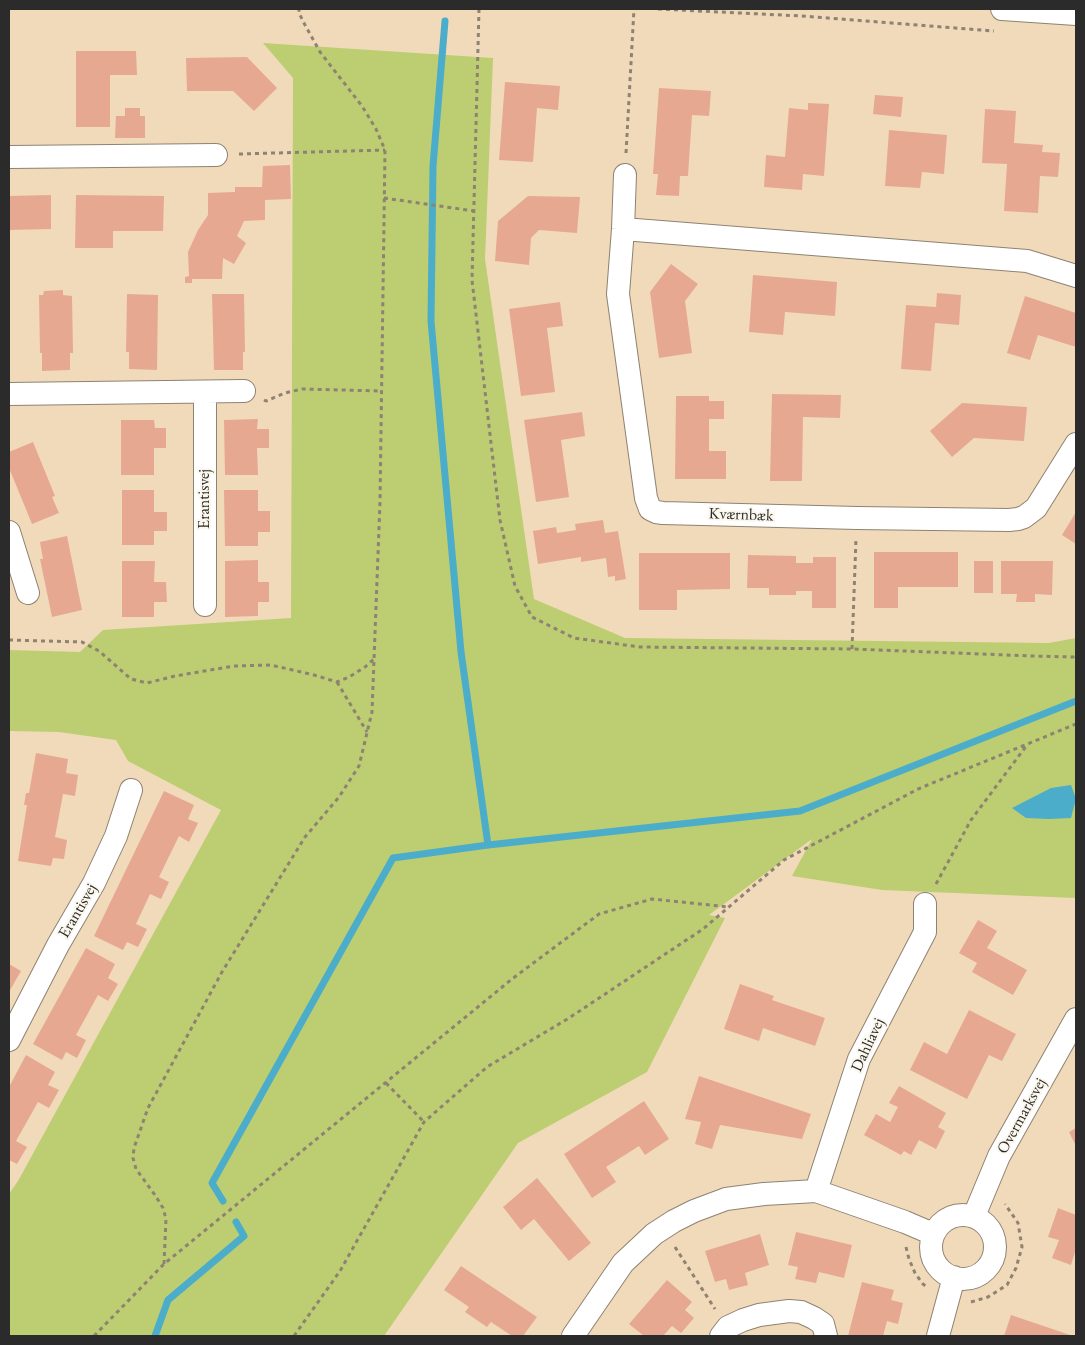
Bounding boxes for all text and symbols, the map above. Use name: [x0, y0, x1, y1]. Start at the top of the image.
street label: Erantisvej: [195, 469, 215, 529]
street label: Kværnbæk: [708, 504, 774, 526]
street label: Erantisvej: [55, 880, 101, 942]
street label: Dahliavej: [847, 1015, 889, 1075]
street label: Overmarksvej: [993, 1075, 1051, 1157]

